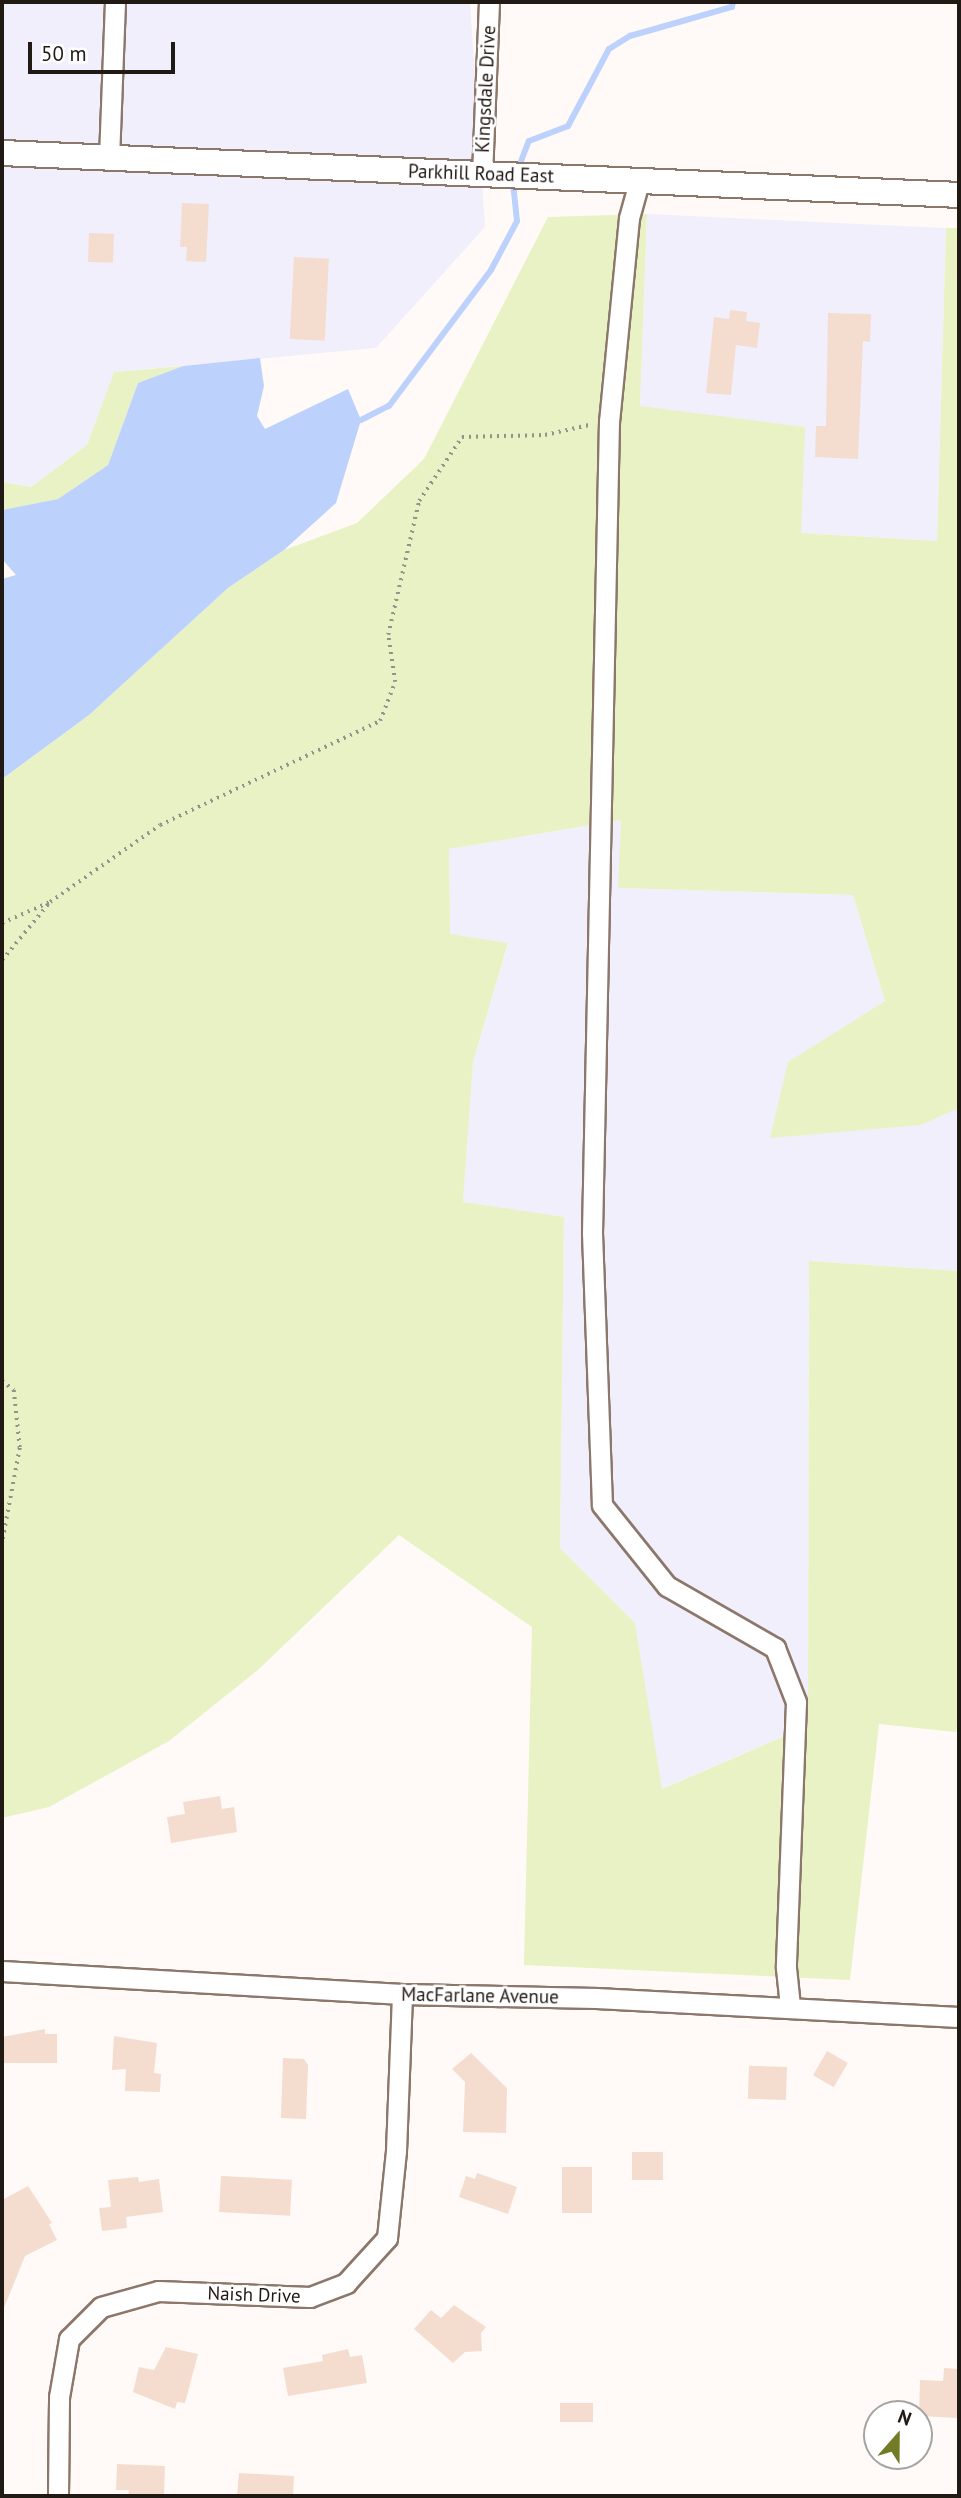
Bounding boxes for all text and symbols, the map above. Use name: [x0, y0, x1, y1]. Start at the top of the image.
street label: Kingsdale Drive: [471, 25, 501, 153]
scale bar: [32, 28, 178, 72]
text: 50 m: [41, 40, 87, 67]
street label: Parkhill Road East: [408, 160, 554, 188]
street label: MacFarlane Avenue: [401, 1983, 559, 2009]
street label: Naish Drive: [207, 2282, 301, 2308]
north arrow: [863, 2400, 933, 2470]
text: N: [895, 2404, 915, 2431]

